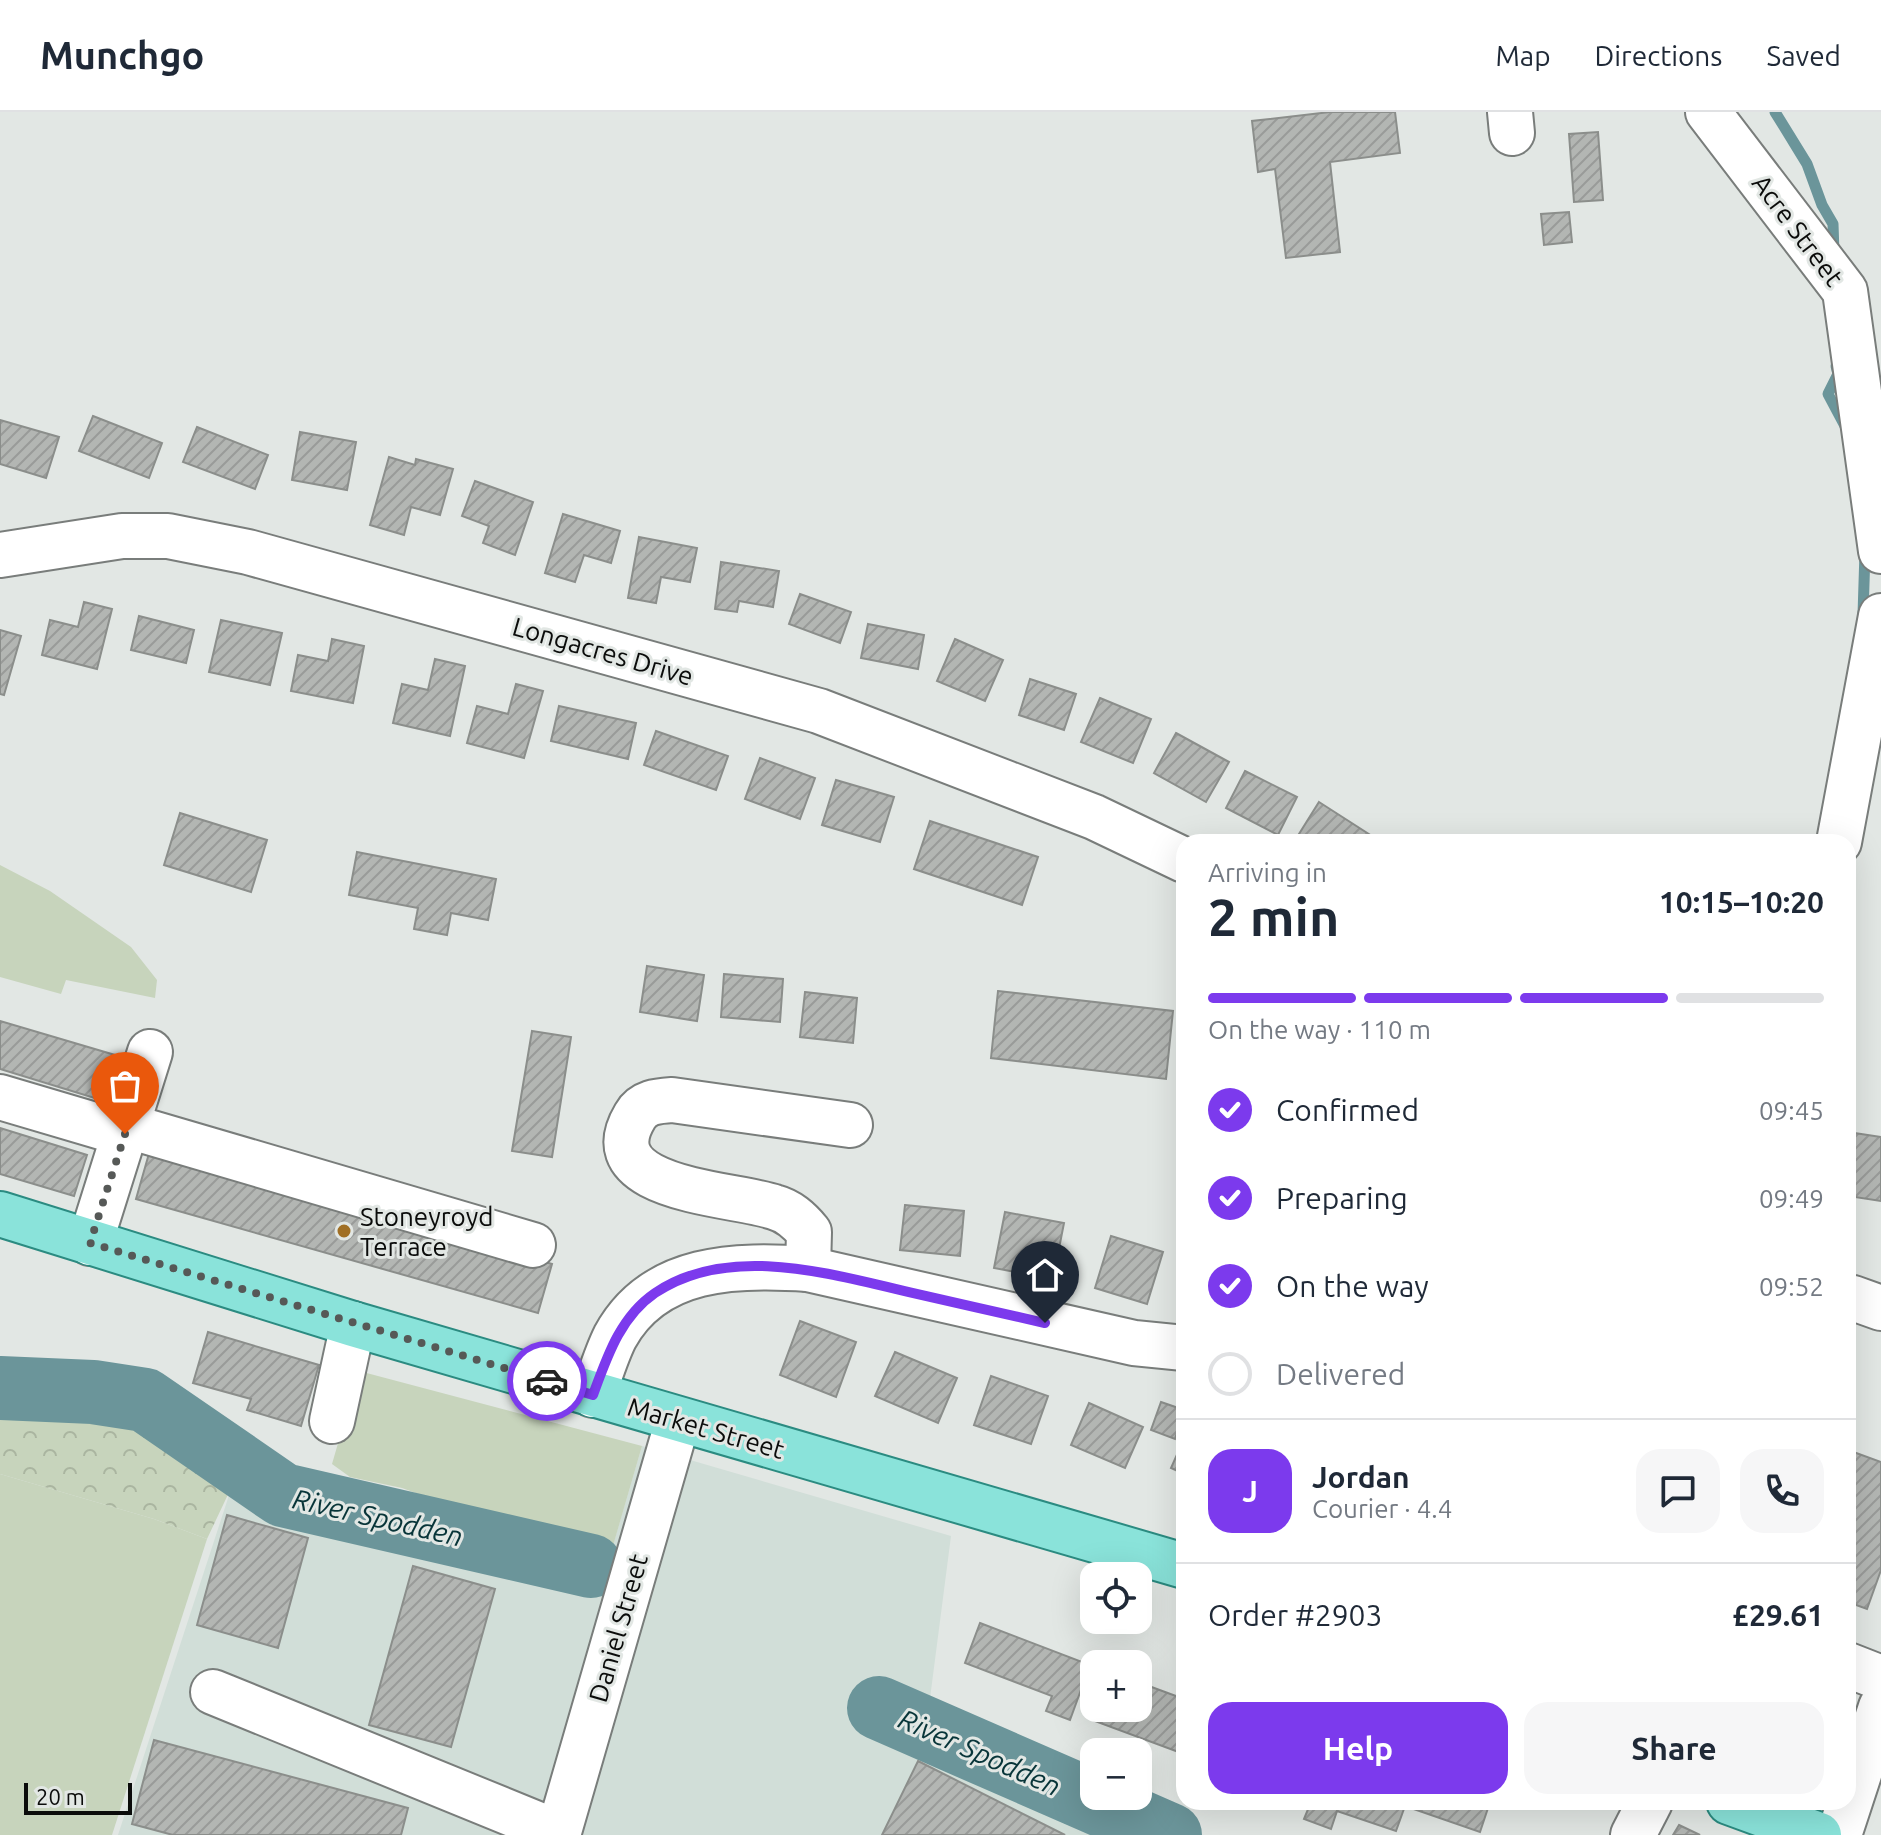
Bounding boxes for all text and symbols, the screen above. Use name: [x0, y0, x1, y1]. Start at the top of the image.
text: Munchgo: [40, 34, 204, 76]
text: Map: [1495, 40, 1551, 71]
text: Directions: [1595, 40, 1722, 71]
text: Saved: [1766, 40, 1841, 71]
street label: Acre Street: [1747, 169, 1849, 291]
street label: Longacres Drive: [509, 611, 697, 691]
text: Arriving in: [1208, 858, 1327, 887]
text: 10:15–10:20: [1659, 885, 1824, 919]
text: 2 min: [1208, 888, 1339, 946]
text: On the way · 110 m: [1208, 1015, 1431, 1044]
pin: [91, 1052, 159, 1134]
icon: bag: [103, 1064, 147, 1108]
icon: check: [1208, 1088, 1252, 1132]
text: Confirmed: [1276, 1093, 1419, 1127]
text: 09:45: [1759, 1096, 1824, 1125]
icon: check: [1208, 1176, 1252, 1220]
text: Preparing: [1276, 1181, 1408, 1215]
text: 09:49: [1759, 1184, 1824, 1213]
place label: Stoneyroyd Terrace: [360, 1202, 493, 1261]
marker: Stoneyroyd Terrace: [335, 1222, 353, 1240]
pin: [1011, 1241, 1079, 1323]
icon: home: [1023, 1253, 1067, 1297]
icon: check: [1208, 1264, 1252, 1308]
text: On the way: [1276, 1269, 1429, 1303]
text: 09:52: [1759, 1272, 1824, 1301]
courier: [507, 1341, 587, 1421]
text: Delivered: [1276, 1357, 1405, 1391]
icon: car: [525, 1359, 569, 1403]
street label: Market Street: [624, 1392, 788, 1464]
button: chat: [1636, 1449, 1720, 1533]
button: phone: [1740, 1449, 1824, 1533]
text: Jordan: [1312, 1460, 1410, 1494]
text: J: [1242, 1474, 1258, 1508]
water label: River Spodden: [290, 1482, 466, 1552]
text: Courier · 4.4: [1312, 1494, 1452, 1523]
street label: Daniel Street: [583, 1551, 653, 1705]
map controls: [1080, 1562, 1152, 1810]
button: locate: [1080, 1562, 1152, 1634]
text: Order #2903: [1208, 1598, 1382, 1632]
text: £29.61: [1732, 1598, 1824, 1632]
button: +: [1080, 1650, 1152, 1722]
water label: River Spodden: [894, 1702, 1066, 1802]
button: Help: [1208, 1702, 1508, 1794]
button: Share: [1524, 1702, 1824, 1794]
button: −: [1080, 1738, 1152, 1810]
scale bar: [24, 1779, 132, 1815]
text: 20 m: [36, 1784, 85, 1809]

